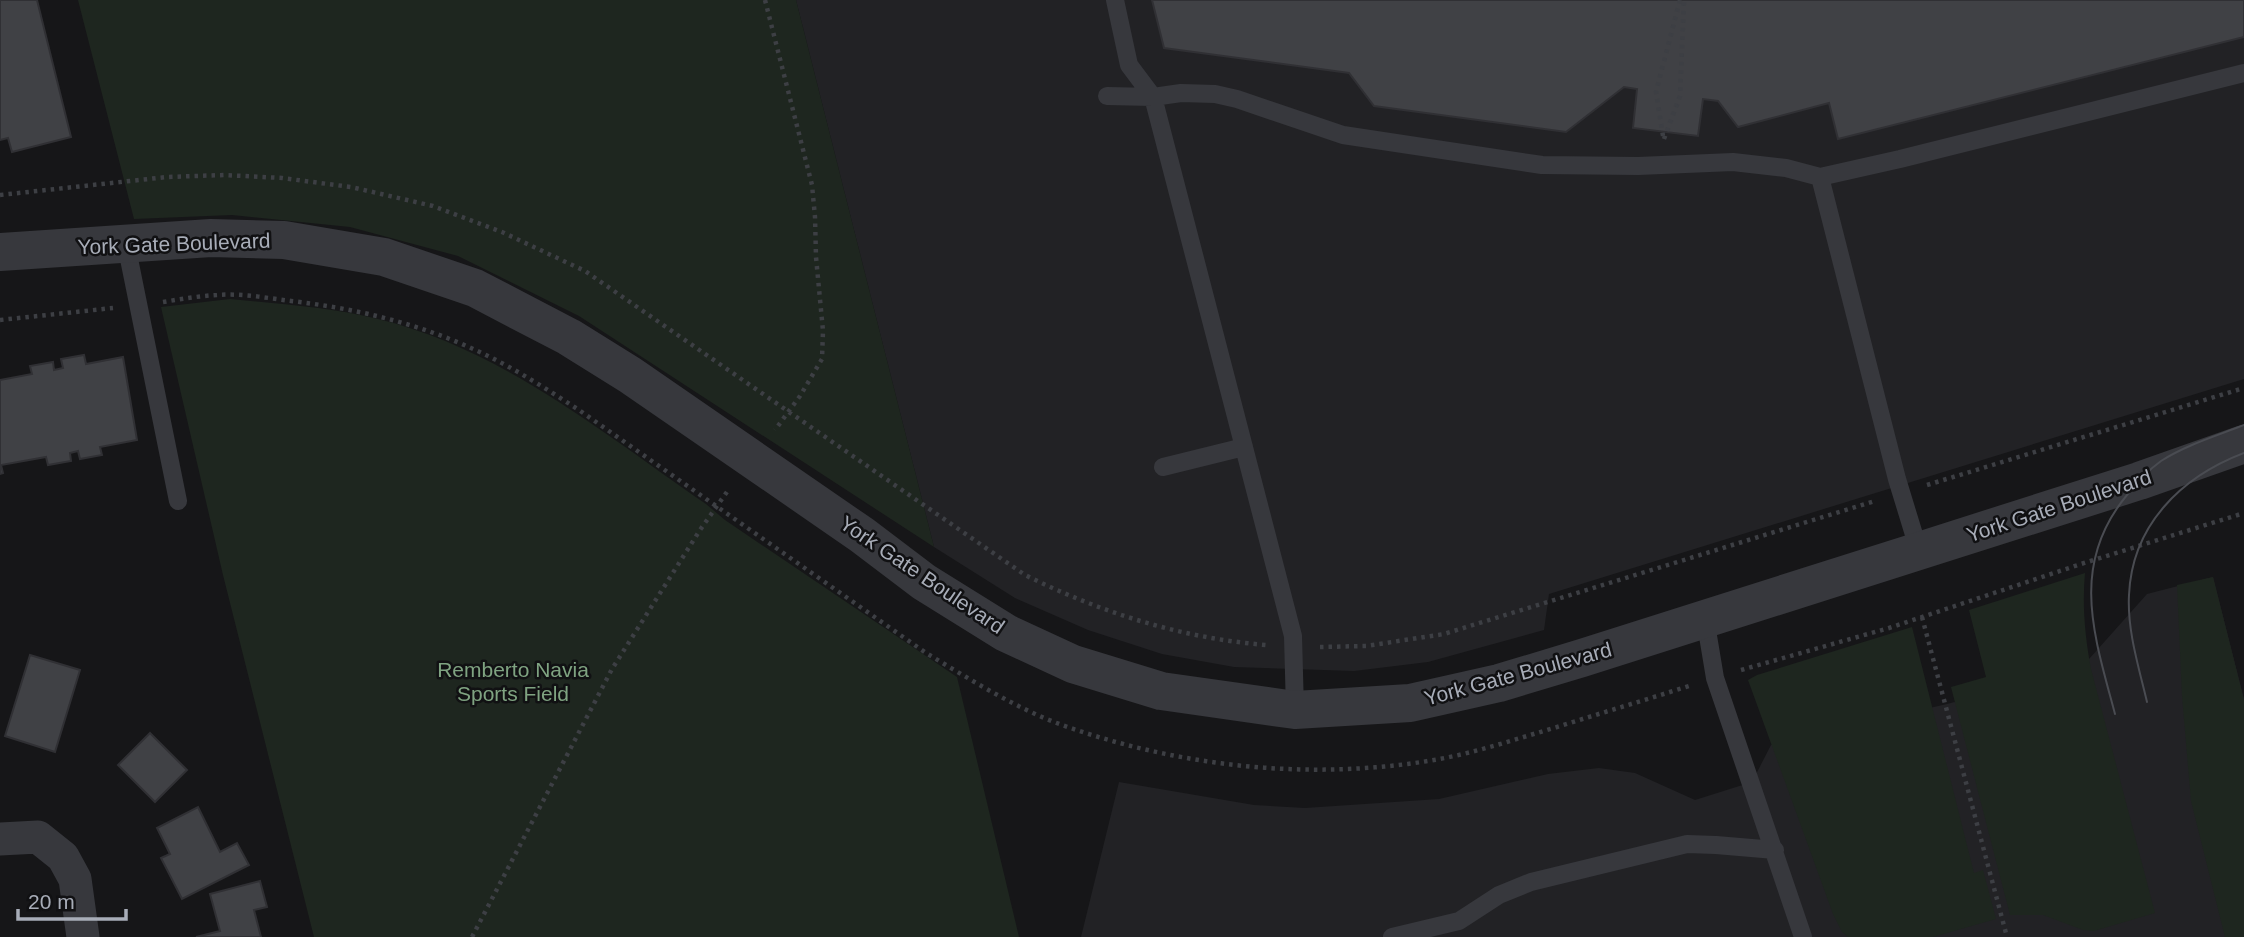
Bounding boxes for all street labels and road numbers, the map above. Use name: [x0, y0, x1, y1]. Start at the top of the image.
street label: York Gate Boulevard: [77, 229, 271, 258]
street label: York Gate Boulevard: [1964, 465, 2154, 546]
street label: York Gate Boulevard: [836, 511, 1009, 638]
street label: York Gate Boulevard: [1422, 637, 1614, 710]

